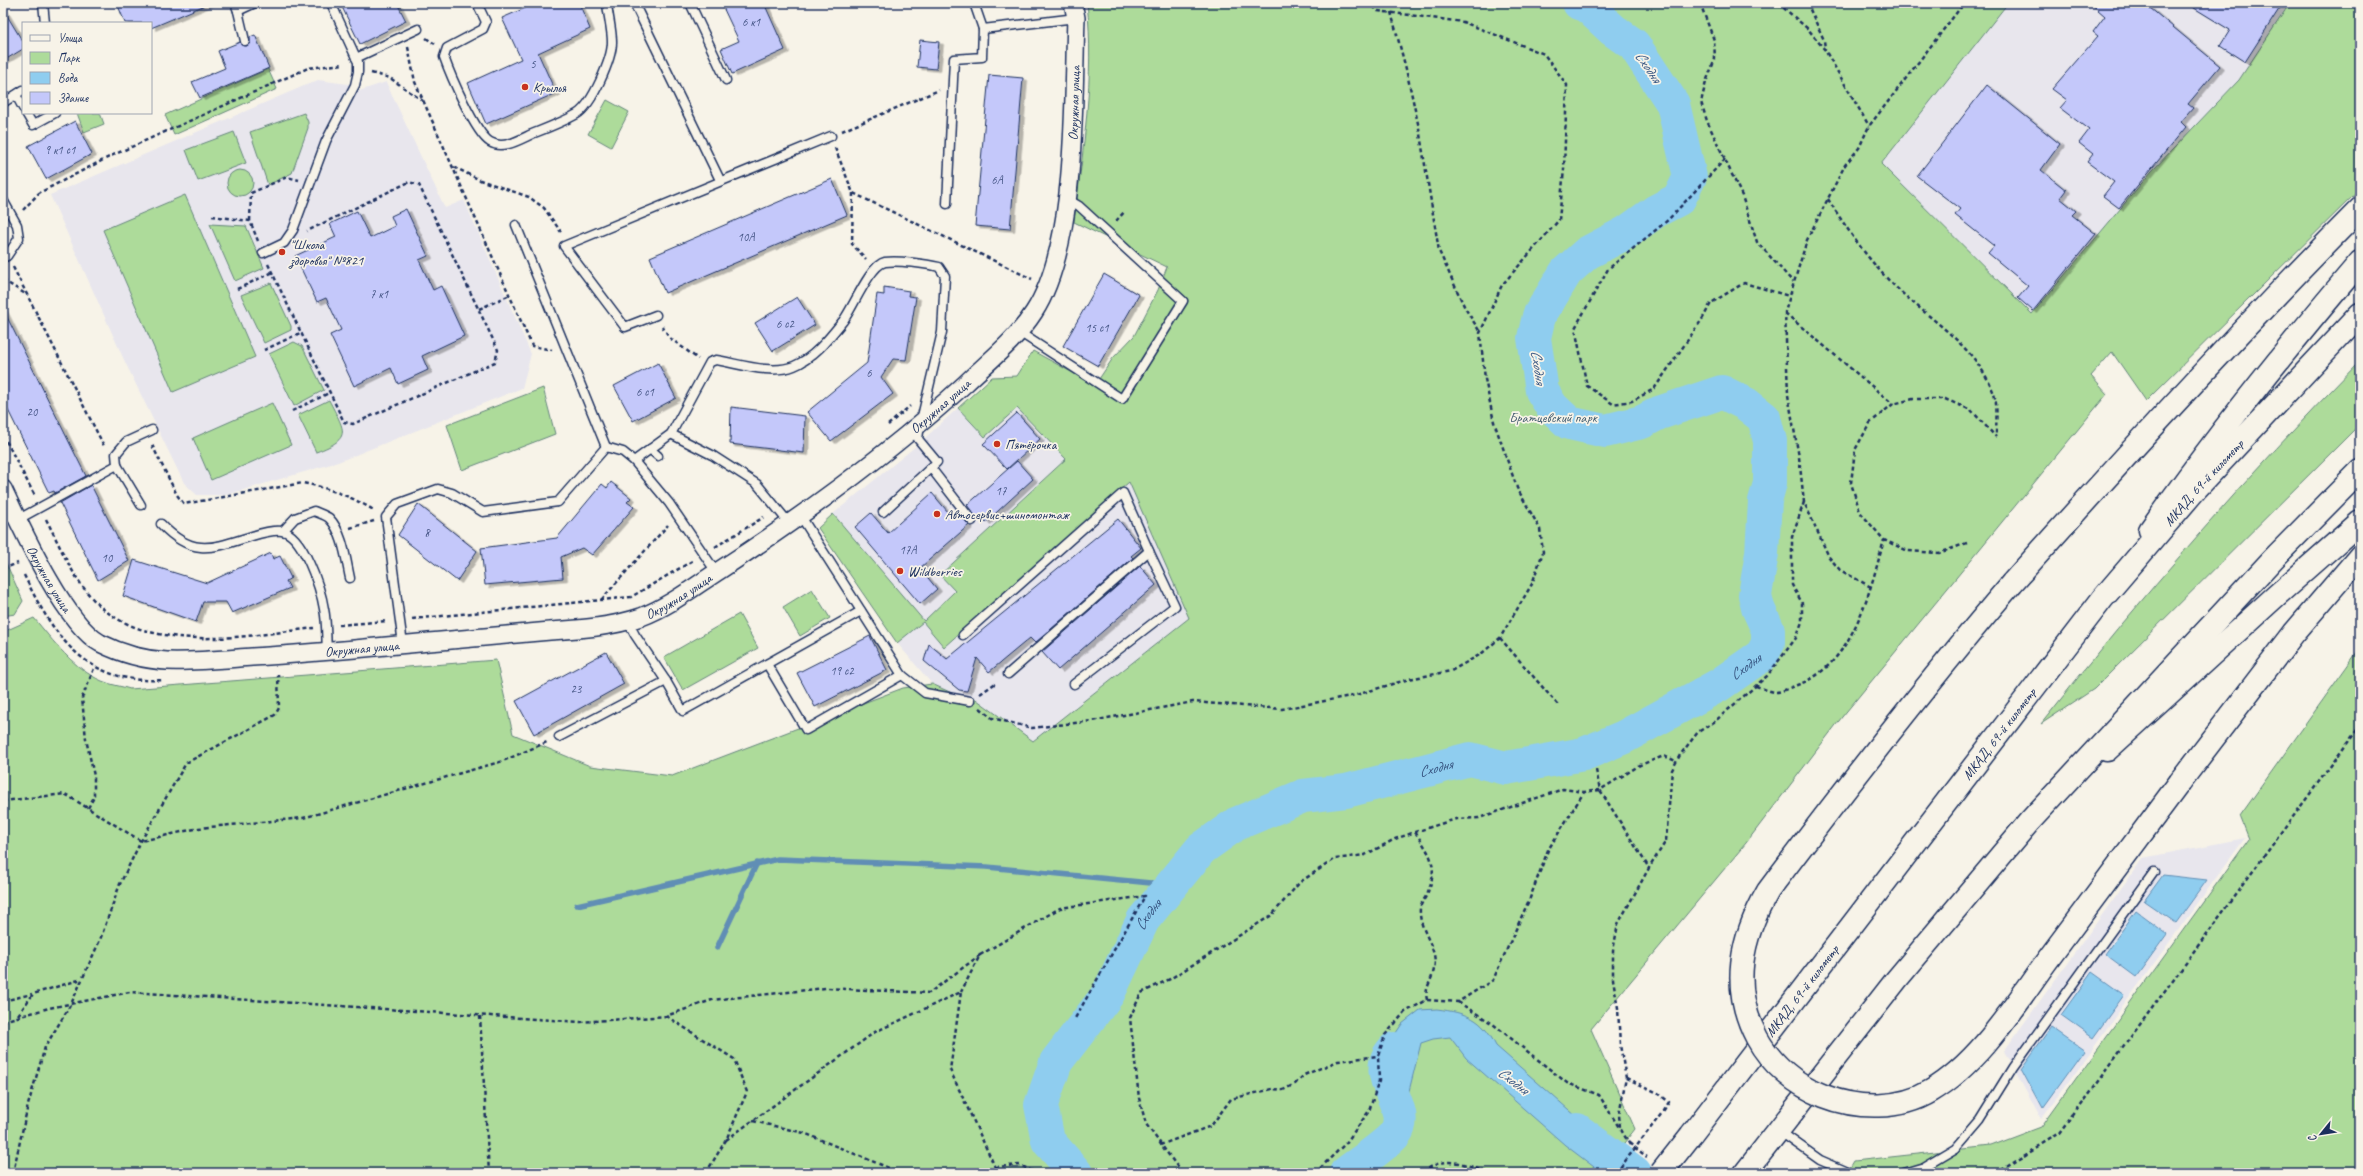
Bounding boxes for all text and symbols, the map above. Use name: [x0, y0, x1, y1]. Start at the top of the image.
house number: 6 к1: [742, 14, 761, 30]
legend: [22, 22, 152, 114]
text: Улица: [58, 30, 83, 46]
water label: Сходня: [1631, 48, 1667, 88]
text: Парк: [58, 50, 81, 66]
house number: 5: [530, 56, 536, 72]
street label: Окружная улица: [1064, 65, 1083, 141]
text: Вода: [58, 70, 79, 86]
place label: Крылья: [533, 79, 567, 96]
marker: Крылья: [520, 82, 530, 92]
text: Здание: [58, 90, 89, 106]
house number: 9 к1 с1: [45, 142, 76, 158]
house number: 6А: [991, 172, 1004, 188]
house number: 10А: [738, 229, 755, 245]
place label: "Школа здоровья" №821: [288, 236, 364, 269]
marker: "Школа здоровья" №821: [277, 247, 287, 257]
house number: 7 к1: [370, 286, 389, 302]
house number: 6 с2: [776, 316, 796, 332]
house number: 15 с1: [1085, 320, 1109, 336]
water label: Сходня: [1526, 349, 1550, 387]
house number: 6: [866, 365, 872, 381]
street label: Окружная улица: [906, 374, 975, 437]
house number: 6 с1: [636, 384, 655, 400]
house number: 20: [27, 404, 39, 420]
park label: Братцевский парк: [1509, 409, 1598, 426]
street label: МКАД, 69-й километр: [2160, 435, 2247, 529]
place label: Пятёрочка: [1005, 436, 1058, 453]
marker: Пятёрочка: [992, 439, 1002, 449]
house number: 17: [996, 483, 1007, 499]
place label: Автосервис+шиномонтаж: [945, 506, 1070, 523]
marker: Автосервис+шиномонтаж: [932, 509, 942, 519]
house number: 8: [424, 525, 431, 541]
street label: Окружная улица: [23, 542, 76, 617]
house number: 17А: [900, 542, 917, 558]
house number: 10: [102, 550, 114, 566]
place label: Wildberries: [908, 563, 963, 580]
marker: Wildberries: [895, 566, 905, 576]
street label: Окружная улица: [643, 569, 716, 623]
street label: Окружная улица: [324, 636, 401, 660]
water label: Сходня: [1726, 648, 1766, 684]
house number: 19 с2: [830, 663, 855, 679]
house number: 23: [571, 681, 583, 697]
street label: МКАД, 69-й километр: [1958, 684, 2040, 783]
water label: Сходня: [1417, 754, 1456, 781]
water label: Сходня: [1130, 894, 1167, 933]
street label: МКАД, 69-й километр: [1761, 941, 1843, 1040]
water label: Сходня: [1494, 1063, 1534, 1100]
north arrow: [2301, 1114, 2341, 1154]
text: С: [2304, 1132, 2320, 1145]

